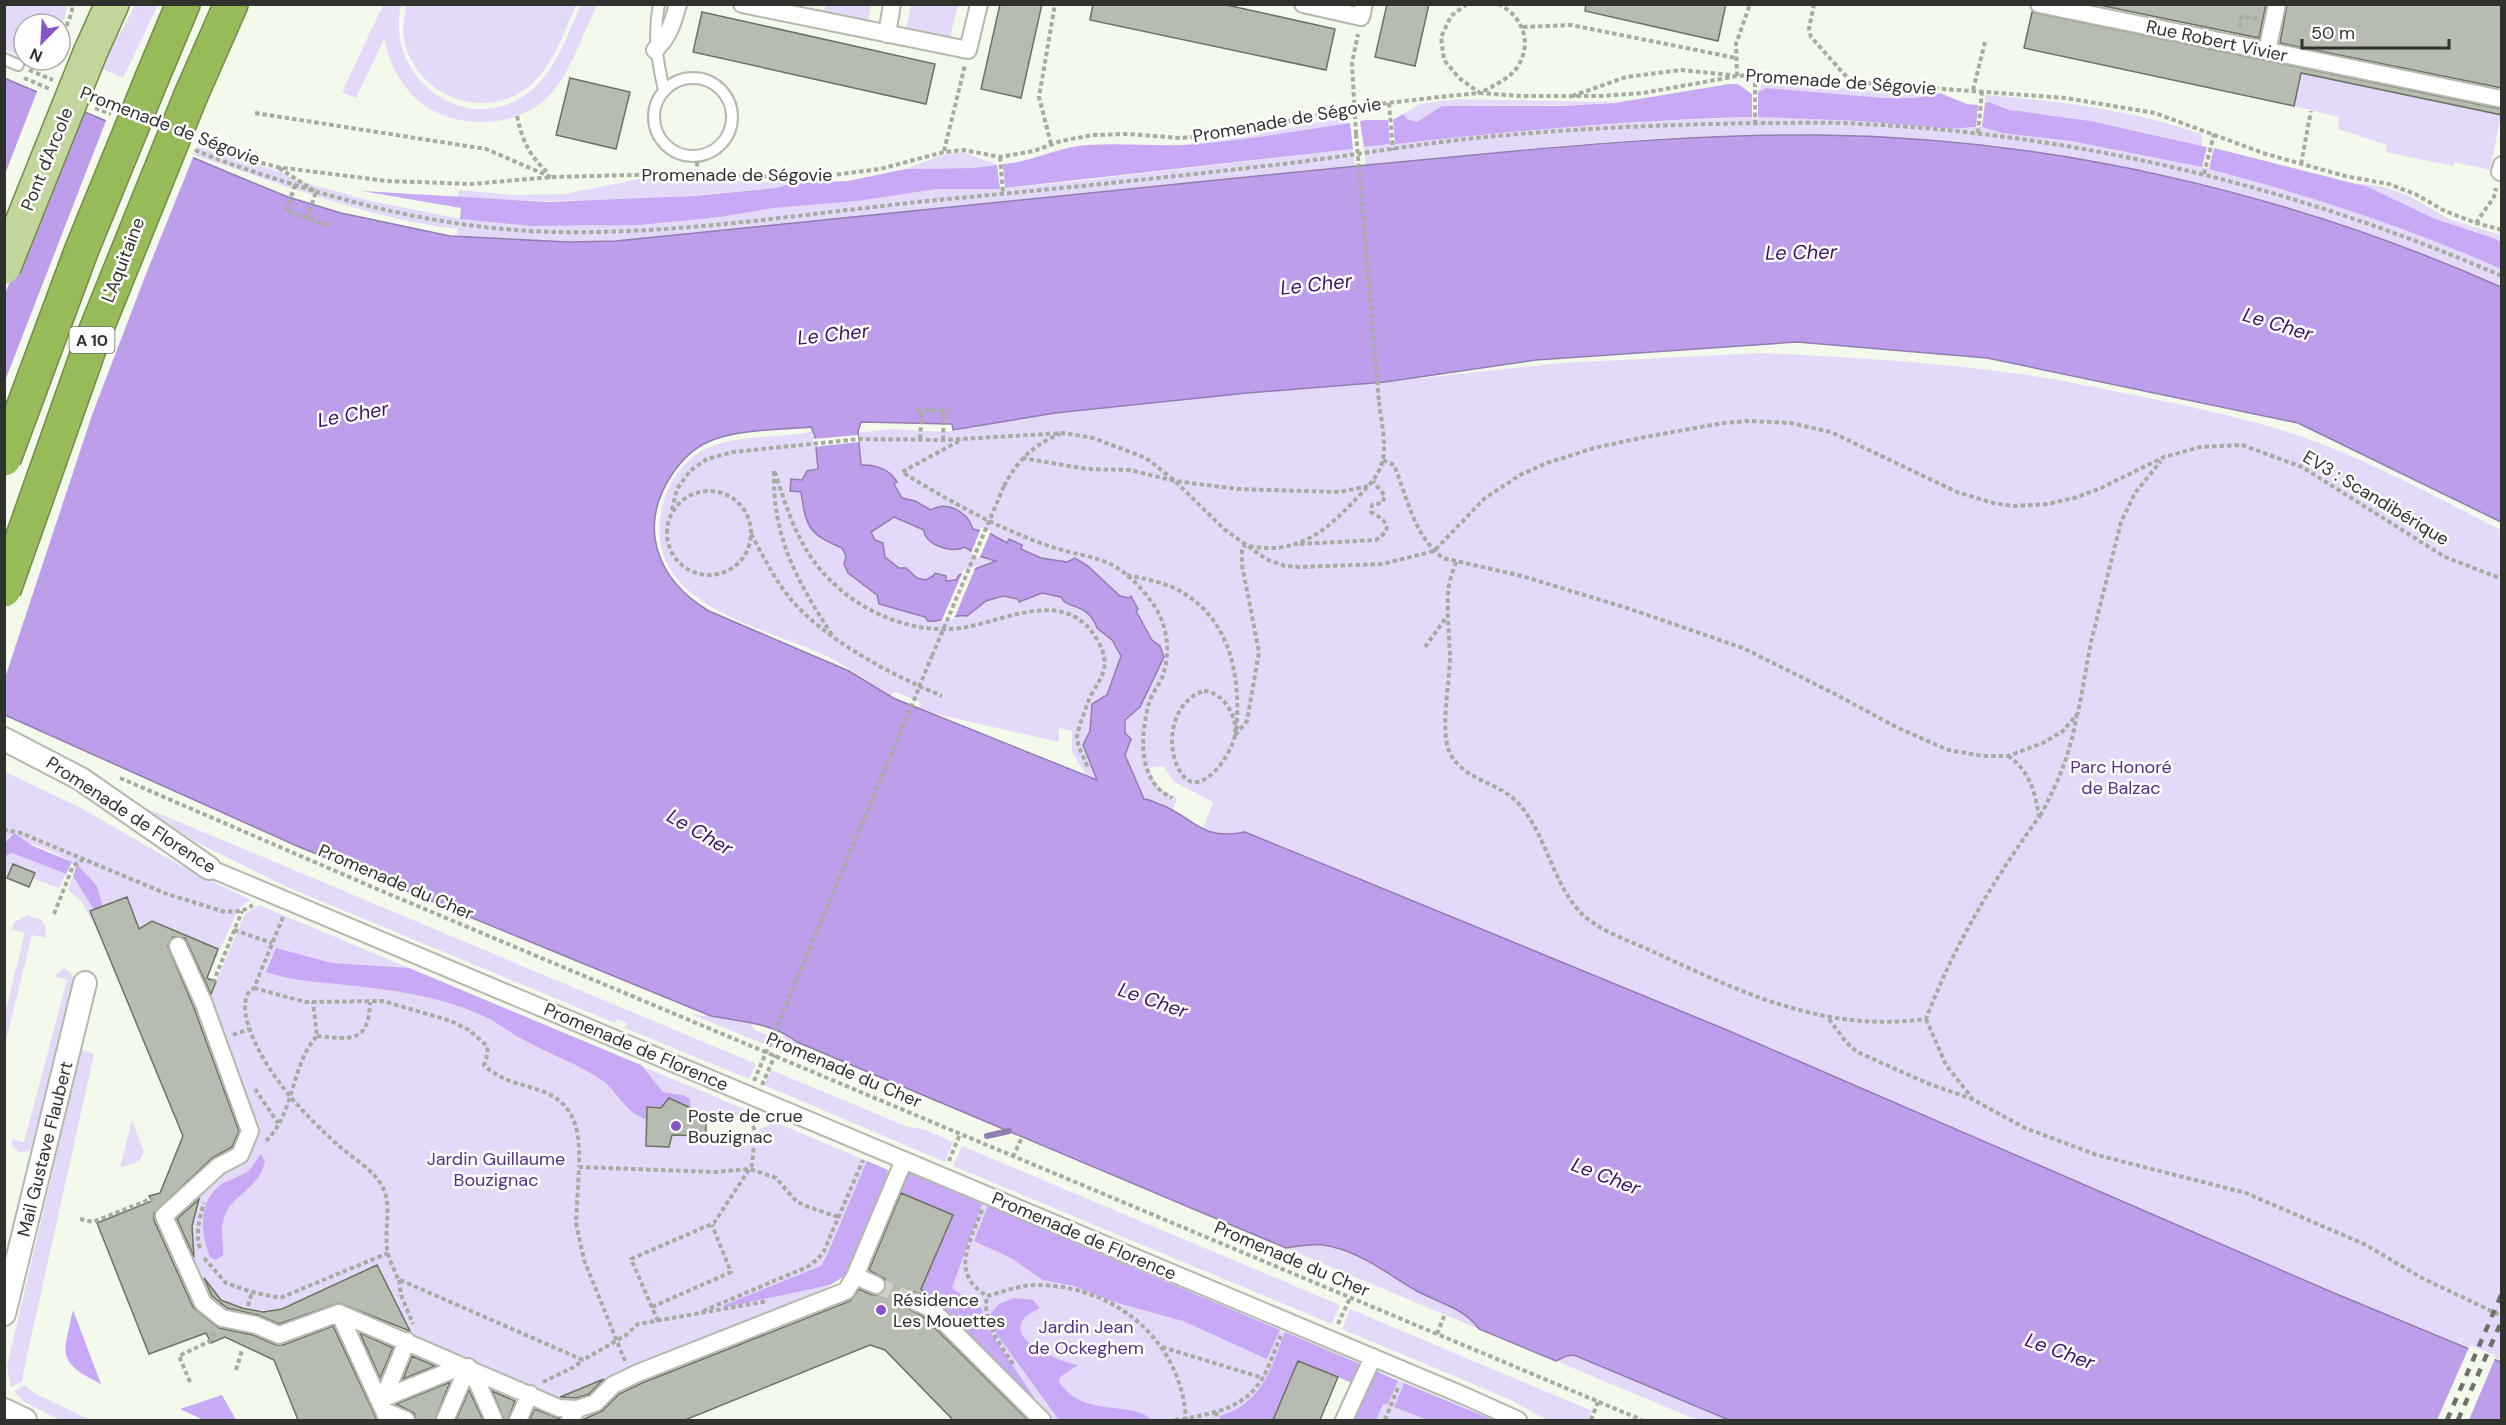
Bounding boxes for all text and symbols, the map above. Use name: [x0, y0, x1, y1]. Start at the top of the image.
north arrow: [12, 12, 72, 72]
scale bar: [2302, 12, 2449, 50]
street label: Rue Robert Vivier: [2144, 14, 2290, 68]
text: 50 m: [2311, 21, 2355, 45]
text: N: [27, 43, 46, 67]
street label: Promenade de Ségovie: [1745, 63, 1937, 101]
street label: Promenade de Ségovie: [77, 81, 263, 171]
street label: Promenade de Ségovie: [1191, 92, 1383, 148]
street label: Pont d'Arcole: [15, 104, 79, 214]
street label: Promenade de Ségovie: [642, 163, 832, 187]
street label: L'Aquitaine: [96, 214, 150, 306]
water label: Le Cher: [1765, 238, 1838, 266]
water label: Le Cher: [1279, 267, 1354, 301]
water label: Le Cher: [2240, 301, 2317, 347]
water label: Le Cher: [796, 317, 871, 351]
road number: A 10: [70, 327, 115, 353]
water label: Le Cher: [315, 395, 391, 433]
street label: EV3 : Scandibérique: [2298, 445, 2454, 551]
street label: Promenade de Florence: [41, 751, 221, 879]
park label: Parc Honoré de Balzac: [2070, 755, 2172, 800]
water label: Le Cher: [662, 803, 738, 862]
street label: Promenade du Cher: [315, 838, 478, 926]
water label: Le Cher: [1115, 976, 1192, 1024]
street label: Promenade de Florence: [540, 997, 732, 1097]
street label: Promenade du Cher: [763, 1026, 926, 1114]
street label: Mail Gustave Flaubert: [12, 1059, 78, 1239]
place label: Poste de crue Bouzignac: [688, 1104, 803, 1149]
marker: Poste de crue Bouzignac: [669, 1119, 683, 1133]
park label: Jardin Guillaume Bouzignac: [427, 1147, 565, 1192]
water label: Le Cher: [1568, 1151, 1645, 1201]
street label: Promenade de Florence: [988, 1186, 1180, 1286]
street label: Promenade du Cher: [1211, 1215, 1374, 1303]
place label: Résidence Les Mouettes: [893, 1288, 1005, 1333]
marker: Résidence Les Mouettes: [874, 1303, 888, 1317]
park label: Jardin Jean de Ockeghem: [1028, 1315, 1144, 1360]
water label: Le Cher: [2022, 1326, 2099, 1376]

